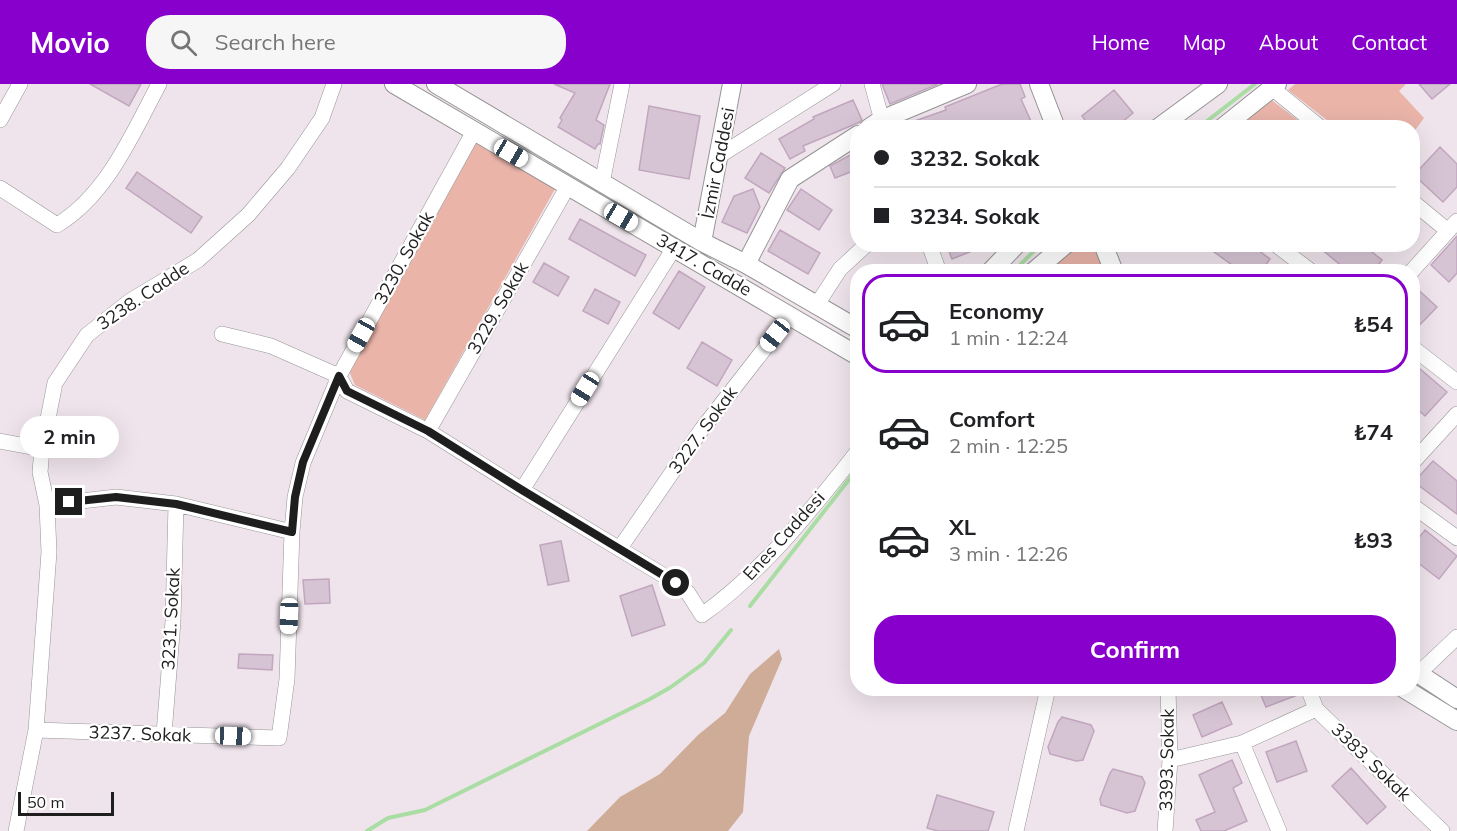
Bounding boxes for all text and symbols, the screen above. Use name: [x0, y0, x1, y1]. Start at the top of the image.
search box: [146, 15, 566, 69]
text: Movio: [30, 25, 110, 60]
icon: search: [167, 26, 200, 59]
text: Search here: [215, 28, 336, 56]
text: Home: [1092, 29, 1150, 55]
text: Map: [1183, 29, 1226, 55]
text: About: [1259, 29, 1318, 55]
text: Contact: [1351, 29, 1427, 55]
street label: İzmir Caddesi: [695, 105, 740, 220]
car: [491, 136, 531, 170]
text: 3232. Sokak: [910, 144, 1039, 172]
car: [601, 200, 641, 234]
text: 3234. Sokak: [910, 202, 1039, 230]
street label: 3230. Sokak: [369, 207, 439, 308]
street label: 3417. Cadde: [653, 228, 756, 301]
street label: 3238. Cadde: [92, 256, 193, 335]
street label: 3229. Sokak: [462, 257, 534, 358]
icon: car: [877, 297, 931, 351]
text: Economy: [949, 297, 1044, 325]
text: ₺54: [1353, 310, 1393, 338]
car: [344, 315, 378, 355]
car: [757, 315, 793, 355]
text: 1 min · 12:24: [949, 325, 1068, 350]
car: [568, 369, 602, 409]
street label: 3227. Sokak: [663, 381, 743, 478]
icon: car: [877, 405, 931, 459]
text: Comfort: [949, 405, 1035, 433]
callout: 2 min: [20, 415, 118, 457]
text: ₺74: [1353, 418, 1393, 446]
text: 2 min: [43, 424, 96, 449]
text: 2 min · 12:25: [949, 433, 1068, 458]
street label: Enes Caddesi: [738, 486, 830, 585]
route end: [55, 488, 82, 515]
icon: car: [877, 513, 931, 567]
text: XL: [949, 513, 976, 541]
text: ₺93: [1353, 526, 1393, 554]
text: 3 min · 12:26: [949, 541, 1068, 566]
street label: 3231. Sokak: [156, 566, 185, 671]
route start: [662, 569, 689, 596]
car: [279, 598, 299, 634]
button: Confirm: [874, 615, 1396, 684]
street label: 3393. Sokak: [1154, 708, 1179, 812]
street label: 3383. Sokak: [1326, 718, 1417, 806]
street label: 3237. Sokak: [88, 720, 192, 747]
car: [215, 726, 251, 746]
scale bar: [18, 789, 114, 816]
text: 50 m: [27, 792, 64, 812]

